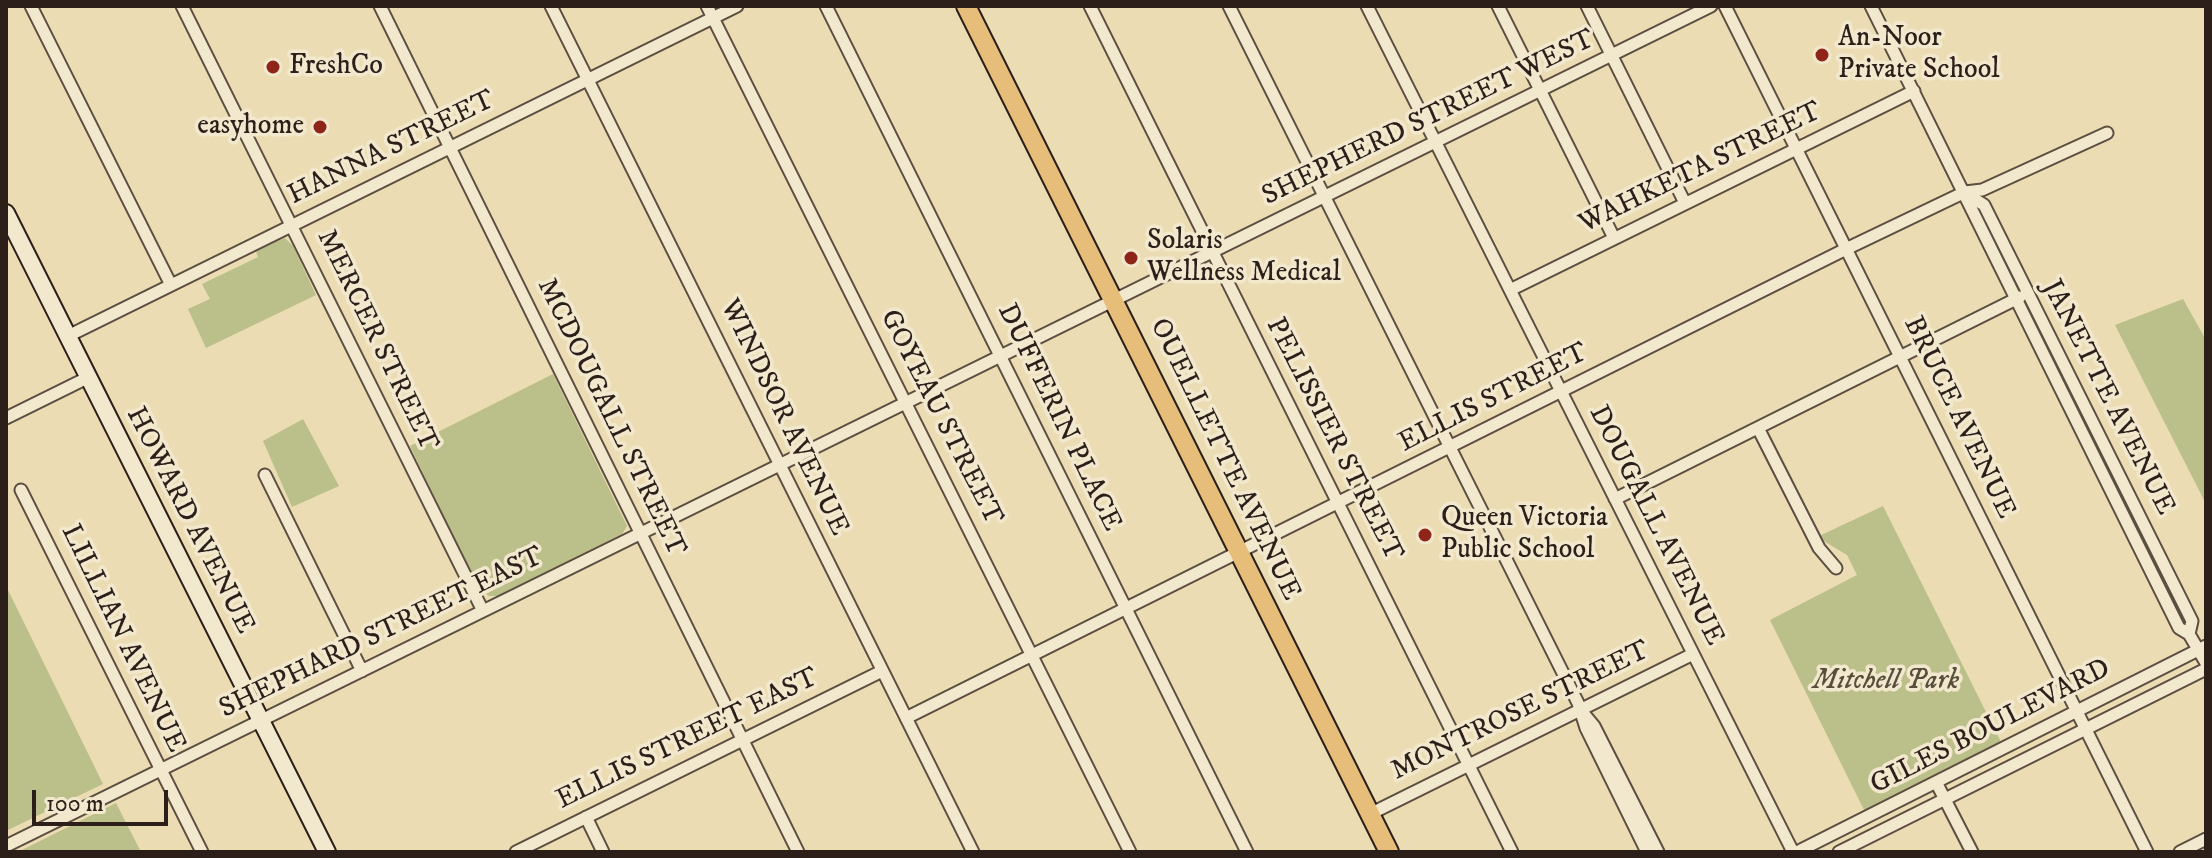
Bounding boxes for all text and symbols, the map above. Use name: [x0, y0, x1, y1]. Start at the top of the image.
place label: An-Noor Private School: [1838, 22, 2000, 88]
street label: SHEPHERD STREET WEST: [1257, 24, 1601, 214]
marker: An-Noor Private School: [1813, 46, 1831, 64]
place label: FreshCo: [289, 50, 383, 84]
marker: FreshCo: [264, 58, 282, 76]
street label: HANNA STREET: [283, 84, 501, 214]
street label: WAHKETA STREET: [1574, 96, 1828, 242]
place label: easyhome: [197, 110, 304, 144]
marker: easyhome: [311, 118, 329, 136]
street label: MERCER STREET: [308, 225, 444, 457]
place label: Solaris Wellness Medical: [1147, 225, 1341, 291]
marker: Solaris Wellness Medical: [1122, 249, 1140, 267]
street label: MCDOUGALL STREET: [528, 274, 692, 562]
street label: JANETTE AVENUE: [2033, 275, 2181, 521]
street label: WINDSOR AVENUE: [711, 294, 855, 542]
street label: DUFFERIN PLACE: [988, 299, 1128, 537]
street label: GOYEAU STREET: [871, 305, 1009, 531]
street label: BRUCE AVENUE: [1895, 311, 2021, 525]
street label: PELISSIER STREET: [1257, 313, 1409, 567]
street label: OUELLETTE AVENUE: [1141, 314, 1307, 606]
street label: ELLIS STREET: [1394, 337, 1594, 461]
street label: DOUGALL AVENUE: [1580, 400, 1730, 652]
street label: HOWARD AVENUE: [117, 402, 261, 640]
place label: Queen Victoria Public School: [1441, 502, 1608, 568]
street label: LILLIAN AVENUE: [52, 520, 192, 758]
marker: Queen Victoria Public School: [1416, 526, 1434, 544]
street label: SHEPHARD STREET EAST: [215, 541, 549, 727]
street label: MONTROSE STREET: [1386, 635, 1656, 789]
street label: GILES BOULEVARD: [1865, 653, 2117, 803]
street label: ELLIS STREET EAST: [551, 662, 825, 818]
park label: Mitchell Park: [1813, 665, 1959, 699]
scale bar: [36, 774, 172, 824]
text: 100 m: [46, 789, 104, 819]

